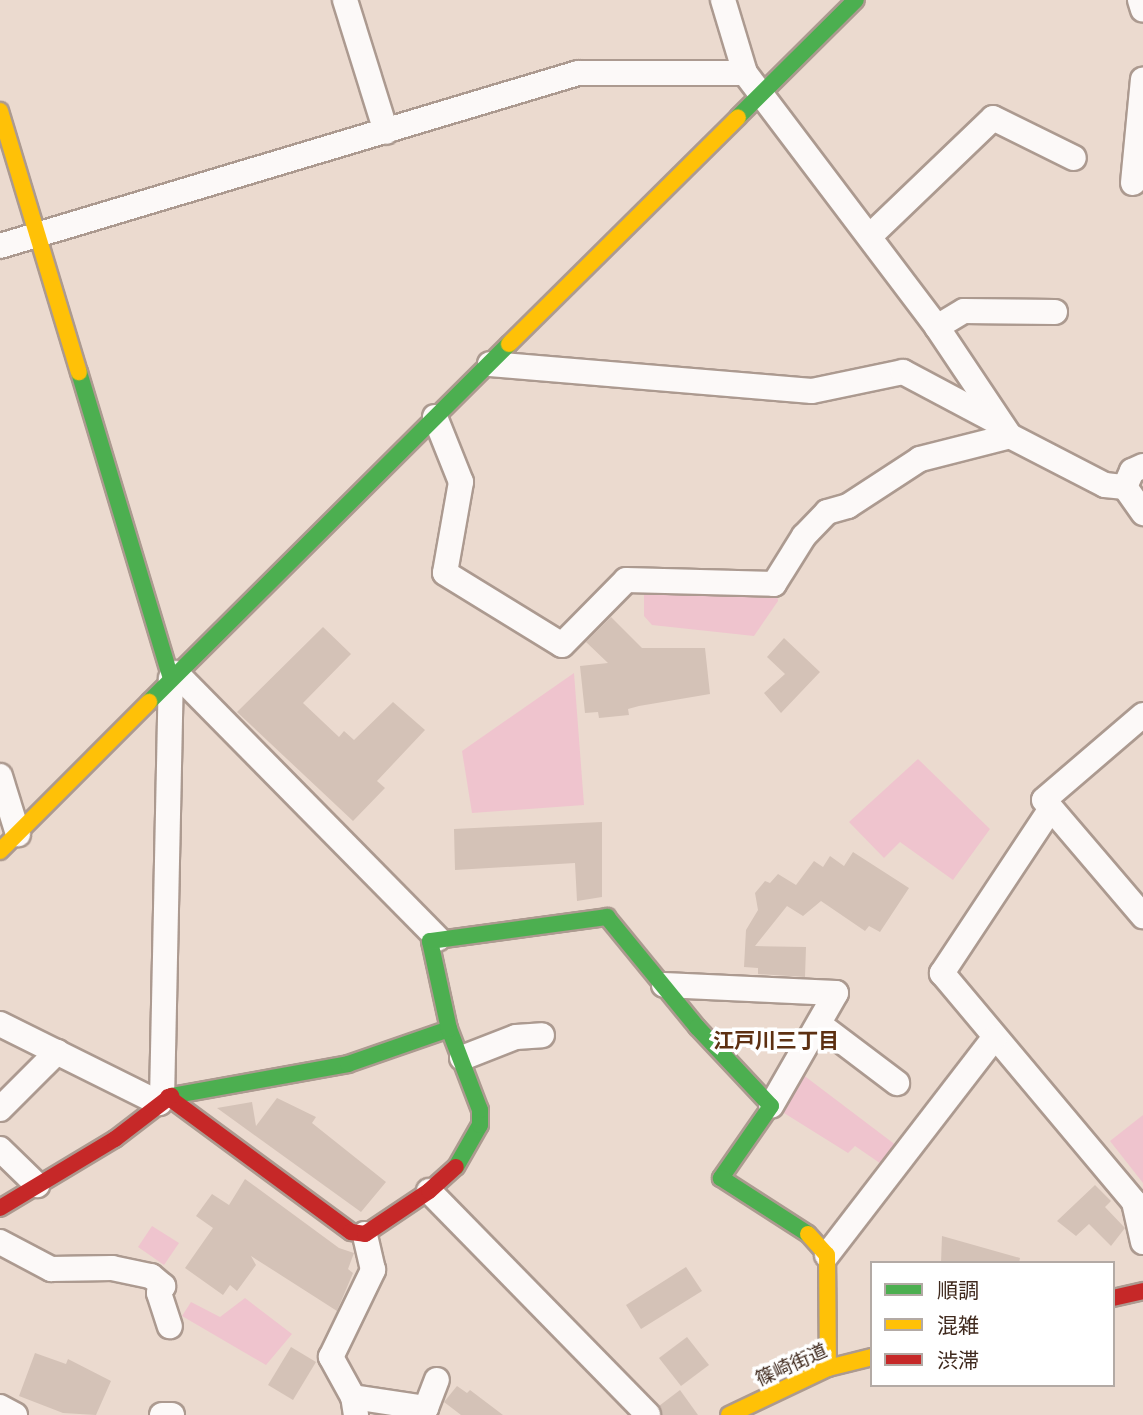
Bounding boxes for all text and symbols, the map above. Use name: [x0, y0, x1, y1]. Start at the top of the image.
district label: 江戸川三丁目: [713, 1027, 839, 1053]
legend: [870, 1261, 1115, 1387]
text: 順調: [937, 1274, 979, 1306]
text: 混雑: [937, 1309, 979, 1341]
street label: 篠崎街道: [752, 1338, 830, 1390]
text: 渋滞: [937, 1344, 979, 1376]

